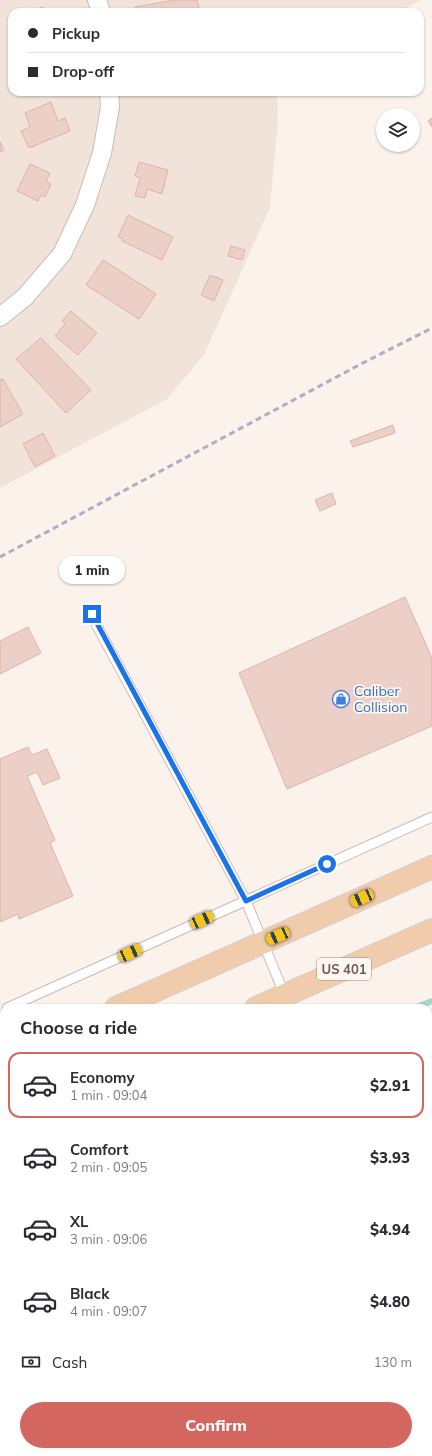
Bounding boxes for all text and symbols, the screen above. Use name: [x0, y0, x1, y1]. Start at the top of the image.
text: Pickup: [52, 24, 100, 43]
text: Drop-off: [52, 62, 114, 81]
map controls: [376, 108, 420, 152]
button: layers: [376, 108, 420, 152]
callout: 1 min: [59, 556, 125, 584]
text: 1 min: [75, 562, 109, 578]
route end: [83, 605, 101, 623]
place label: Caliber Collision: [354, 682, 408, 716]
shop icon: Caliber Collision: [331, 689, 351, 709]
route start: [318, 855, 336, 873]
car: [349, 888, 375, 908]
car: [189, 910, 215, 930]
car: [265, 926, 291, 946]
car: [117, 943, 143, 963]
road number: US 401: [317, 958, 371, 980]
text: Choose a ride: [20, 1016, 137, 1039]
icon: car: [22, 1067, 58, 1103]
text: Economy: [70, 1068, 135, 1087]
text: $2.91: [370, 1076, 410, 1095]
text: 1 min · 09:04: [70, 1087, 147, 1103]
icon: car: [22, 1139, 58, 1175]
text: Comfort: [70, 1140, 128, 1159]
text: $3.93: [370, 1148, 410, 1167]
text: 2 min · 09:05: [70, 1159, 147, 1175]
icon: car: [22, 1211, 58, 1247]
text: XL: [70, 1212, 88, 1231]
text: $4.94: [370, 1220, 410, 1239]
text: 3 min · 09:06: [70, 1231, 147, 1247]
icon: car: [22, 1283, 58, 1319]
text: Black: [70, 1284, 109, 1303]
text: $4.80: [370, 1292, 410, 1311]
text: 4 min · 09:07: [70, 1303, 147, 1319]
icon: cash: [20, 1351, 42, 1373]
text: Cash: [52, 1353, 87, 1372]
text: 130 m: [374, 1354, 412, 1370]
button: Confirm: [20, 1402, 412, 1448]

